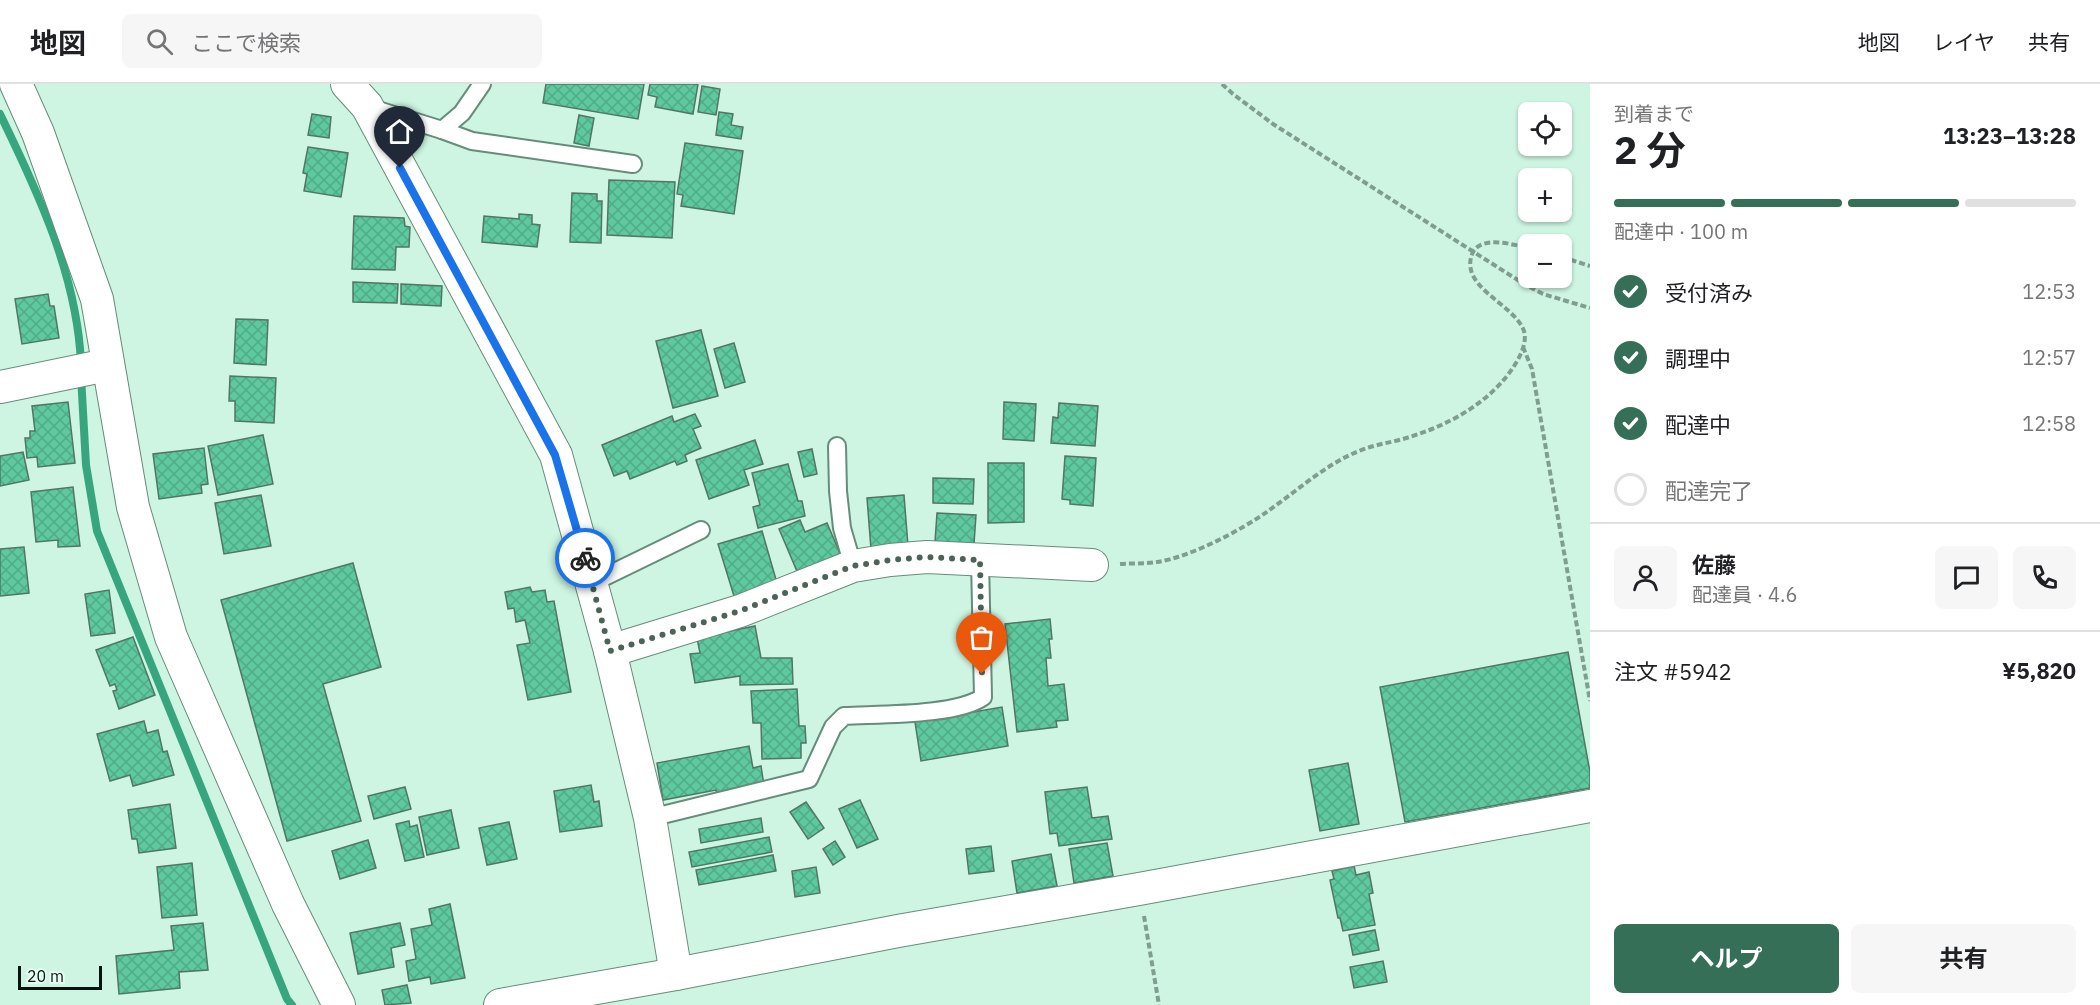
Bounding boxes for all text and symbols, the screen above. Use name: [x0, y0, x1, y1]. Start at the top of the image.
search box: [122, 14, 542, 68]
text: 地図: [30, 24, 86, 61]
icon: search: [143, 25, 176, 58]
text: ここで検索: [191, 28, 301, 57]
text: 地図: [1858, 28, 1900, 56]
text: レイヤ: [1933, 28, 1995, 56]
text: 共有: [2028, 28, 2070, 56]
text: 到着まで: [1614, 100, 1694, 127]
map controls: [1518, 102, 1572, 288]
button: locate: [1518, 102, 1572, 156]
pin: [374, 106, 425, 168]
icon: home: [383, 115, 416, 148]
text: 13:23–13:28: [1943, 121, 2076, 150]
text: 2 分: [1614, 124, 1686, 175]
button: +: [1518, 168, 1572, 222]
text: 配達中 · 100 m: [1614, 218, 1748, 245]
button: −: [1518, 234, 1572, 288]
icon: check: [1614, 275, 1647, 308]
text: 受付済み: [1665, 278, 1753, 307]
text: 12:53: [2022, 278, 2076, 305]
icon: check: [1614, 341, 1647, 374]
text: 調理中: [1665, 344, 1731, 373]
text: 12:57: [2022, 344, 2076, 371]
icon: check: [1614, 407, 1647, 440]
text: 配達中: [1665, 410, 1731, 439]
text: 12:58: [2022, 410, 2076, 437]
text: 配達完了: [1665, 476, 1753, 505]
courier: [555, 528, 615, 588]
icon: bike: [569, 542, 602, 575]
button: person: [1614, 546, 1677, 609]
button: chat: [1935, 546, 1998, 609]
button: phone: [2013, 546, 2076, 609]
text: 佐藤: [1692, 550, 1736, 579]
text: 配達員 · 4.6: [1692, 581, 1797, 608]
pin: [956, 612, 1007, 674]
icon: bag: [965, 621, 998, 654]
text: ¥5,820: [2002, 656, 2076, 685]
text: 注文 #5942: [1614, 657, 1732, 686]
button: ヘルプ: [1614, 924, 1839, 993]
button: 共有: [1851, 924, 2076, 993]
scale bar: [18, 963, 102, 990]
text: 20 m: [27, 966, 64, 986]

